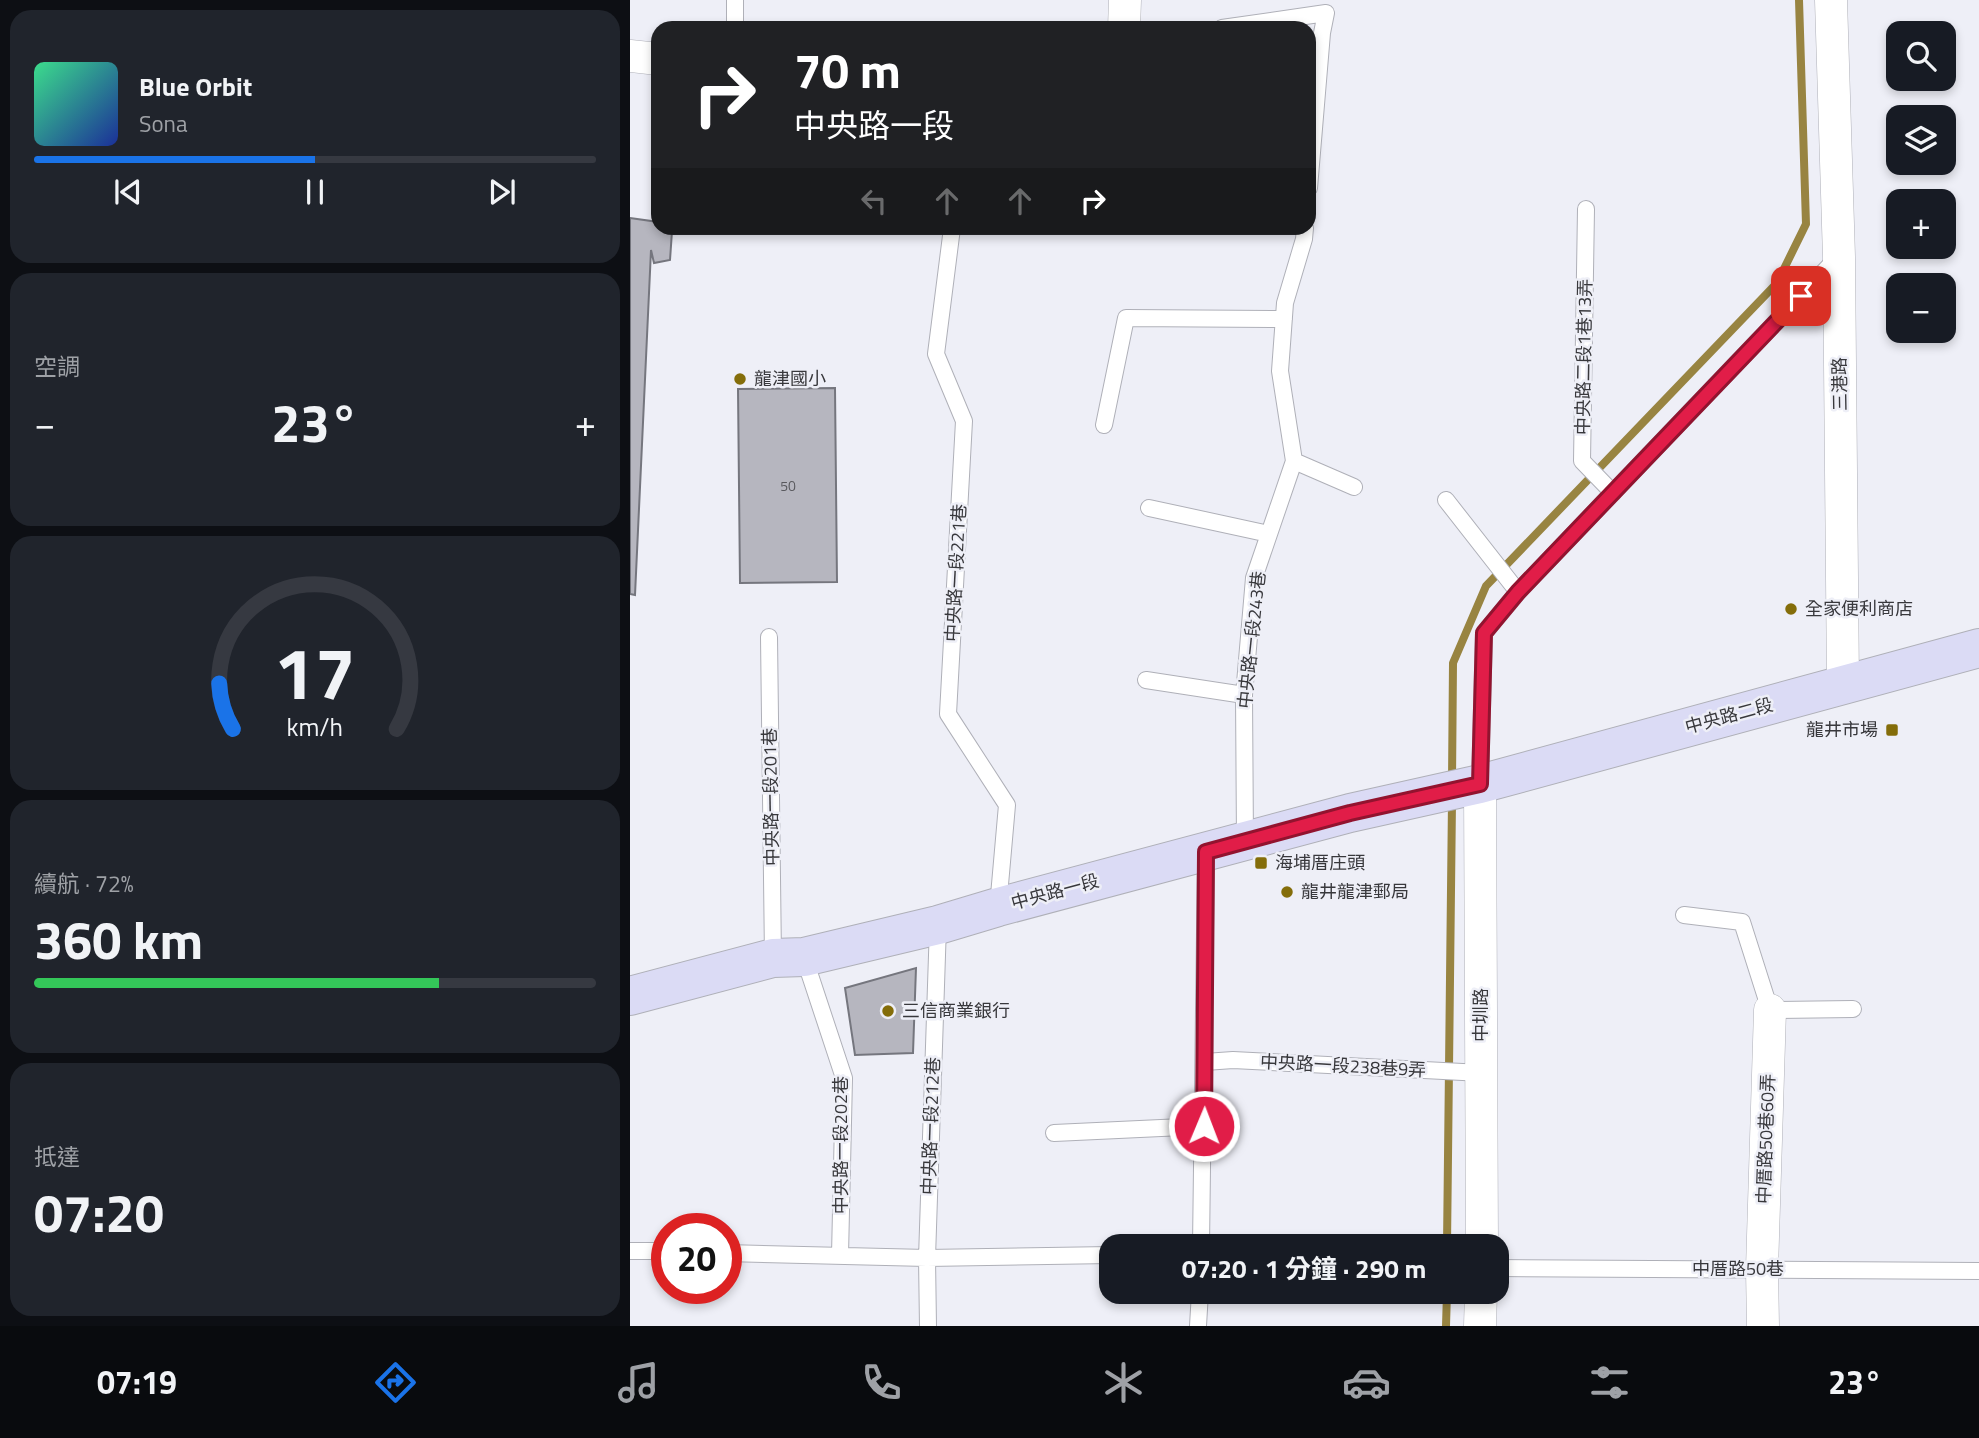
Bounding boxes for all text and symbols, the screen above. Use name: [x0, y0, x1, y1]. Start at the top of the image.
map controls: [1886, 21, 1956, 343]
button: search: [1886, 21, 1956, 91]
text: 70 m: [794, 32, 901, 107]
icon: right: [679, 49, 770, 140]
text: Blue Orbit: [139, 67, 252, 106]
text: 中央路一段: [794, 101, 954, 149]
button: layers: [1886, 105, 1956, 175]
text: Sona: [139, 106, 187, 141]
icon: previous: [109, 173, 147, 211]
icon: pause: [296, 173, 334, 211]
icon: next: [483, 173, 521, 211]
icon: left: [855, 182, 893, 220]
icon: ahead: [928, 182, 966, 220]
icon: ahead: [1001, 182, 1039, 220]
icon: right: [1074, 182, 1112, 220]
button: +: [1886, 189, 1956, 259]
pin: [1771, 266, 1831, 326]
button: −: [1886, 273, 1956, 343]
icon: arrive: [1782, 277, 1820, 315]
street label: 中央路二段1巷13弄: [1569, 279, 1598, 435]
text: 空調: [34, 349, 80, 384]
street label: 三港路: [1826, 357, 1853, 411]
place label: 龍津國小: [754, 365, 826, 392]
marker: 龍津國小: [732, 371, 748, 387]
text: 23°: [271, 383, 359, 462]
text: −: [34, 394, 55, 452]
text: +: [575, 394, 596, 452]
house number: 50: [780, 475, 796, 496]
street label: 中央路一段221巷: [938, 503, 973, 643]
street label: 中央路一段243巷: [1231, 570, 1272, 710]
place label: 全家便利商店: [1805, 595, 1913, 622]
marker: 全家便利商店: [1783, 601, 1799, 617]
text: 17: [274, 617, 356, 727]
street label: 中央路二段: [1682, 691, 1776, 740]
text: km/h: [287, 708, 343, 746]
place label: 龍井市場: [1806, 716, 1878, 743]
marker: 龍井市場: [1884, 722, 1900, 738]
street label: 中央路一段201巷: [756, 728, 785, 866]
place label: 海埔厝庄頭: [1275, 849, 1365, 876]
marker: 海埔厝庄頭: [1253, 855, 1269, 871]
text: 續航 · 72%: [34, 866, 134, 901]
street label: 中央路一段: [1008, 867, 1102, 916]
place label: 龍井龍津郵局: [1301, 878, 1409, 905]
marker: 龍井龍津郵局: [1279, 884, 1295, 900]
text: 360 km: [34, 900, 203, 979]
street label: 中圳路: [1467, 988, 1494, 1042]
place label: 三信商業銀行: [902, 997, 1010, 1024]
marker: 三信商業銀行: [880, 1003, 896, 1019]
street label: 中央路一段238巷9弄: [1259, 1048, 1427, 1083]
street label: 中央路一段212巷: [915, 1056, 946, 1196]
street label: 中厝路50巷60弄: [1750, 1073, 1781, 1205]
street label: 中央路一段202巷: [827, 1076, 854, 1214]
position arrow: [1167, 1089, 1241, 1163]
text: 抵達: [34, 1139, 80, 1174]
text: 07:20: [34, 1173, 164, 1252]
speed limit sign: 20: [651, 1213, 742, 1304]
text: 07:20 · 1 分鐘 · 290 m: [1182, 1249, 1426, 1288]
street label: 中厝路50巷: [1692, 1255, 1784, 1282]
text: 07:19: [97, 1358, 177, 1406]
icon: directions: [371, 1358, 420, 1407]
icon: music: [614, 1358, 663, 1407]
icon: phone: [857, 1358, 906, 1407]
icon: climate: [1099, 1358, 1148, 1407]
icon: car: [1342, 1358, 1391, 1407]
icon: filters: [1585, 1358, 1634, 1407]
text: 23°: [1828, 1358, 1882, 1406]

